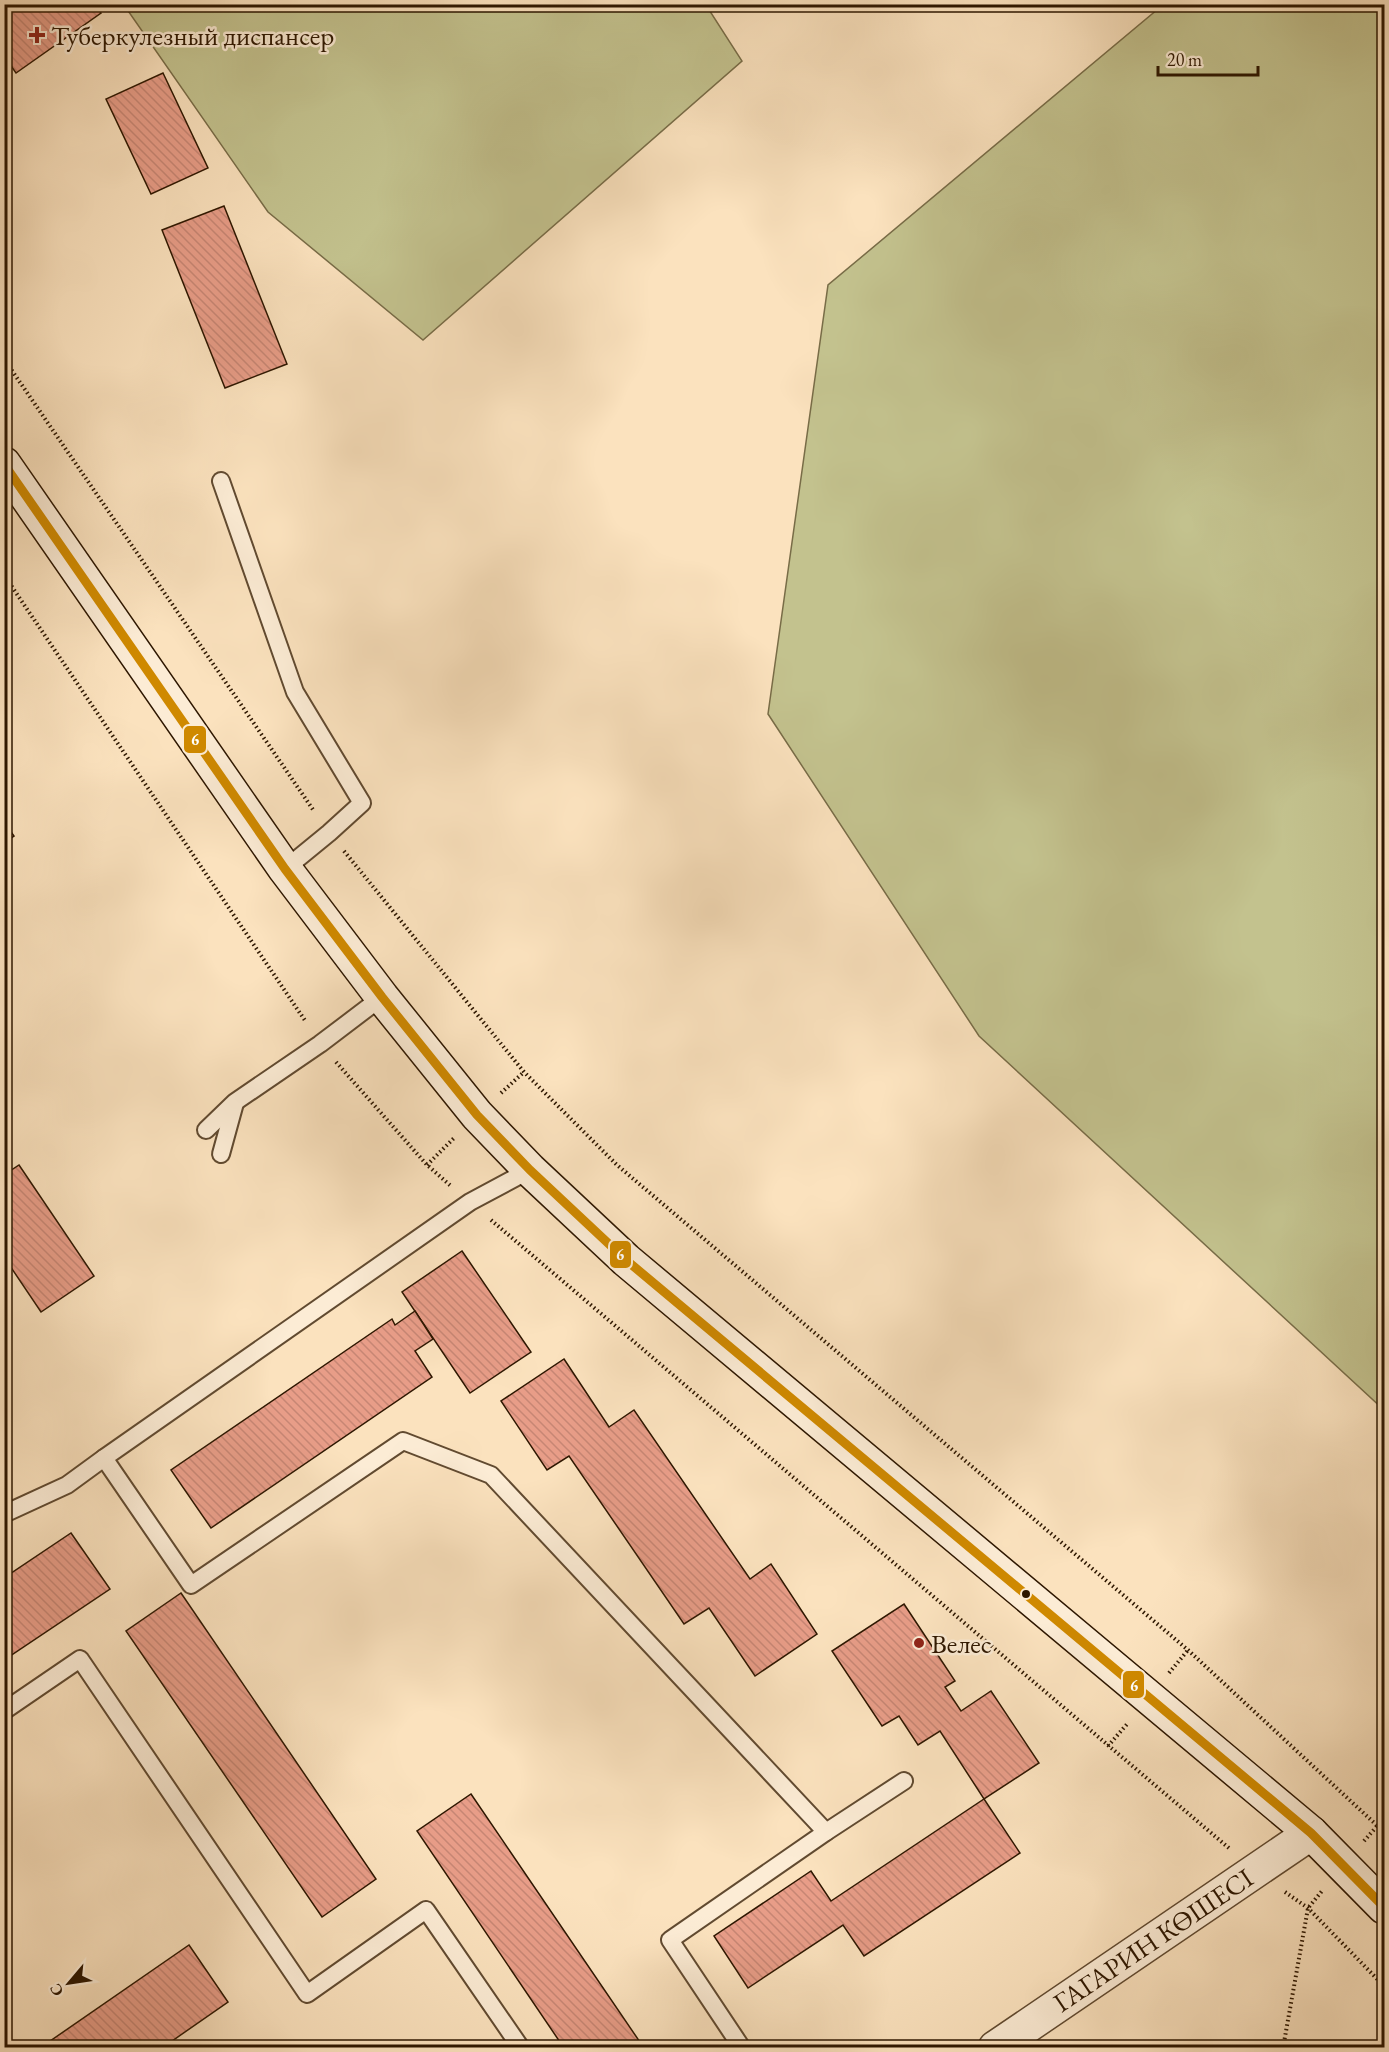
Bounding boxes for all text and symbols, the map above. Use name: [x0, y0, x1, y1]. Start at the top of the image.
place label: Туберкулезный диспансер: [51, 18, 334, 53]
marker: Туберкулезный диспансер: [28, 26, 46, 44]
scale bar: [1158, 39, 1258, 77]
text: 20 m: [1167, 48, 1202, 71]
line badge: 6: [183, 725, 207, 754]
text: 6: [191, 729, 200, 750]
line badge: 6: [609, 1240, 632, 1269]
text: 6: [616, 1244, 625, 1265]
unlabelled marker: [1020, 1588, 1032, 1600]
place label: Велес: [931, 1626, 992, 1661]
marker: Велес: [912, 1636, 926, 1650]
line badge: 6: [1122, 1670, 1145, 1699]
text: 6: [1130, 1675, 1139, 1696]
street label: ГАГАРИН КӨШЕСІ: [1047, 1860, 1259, 2020]
north arrow: [39, 1953, 99, 2013]
text: С: [44, 1980, 68, 2000]

